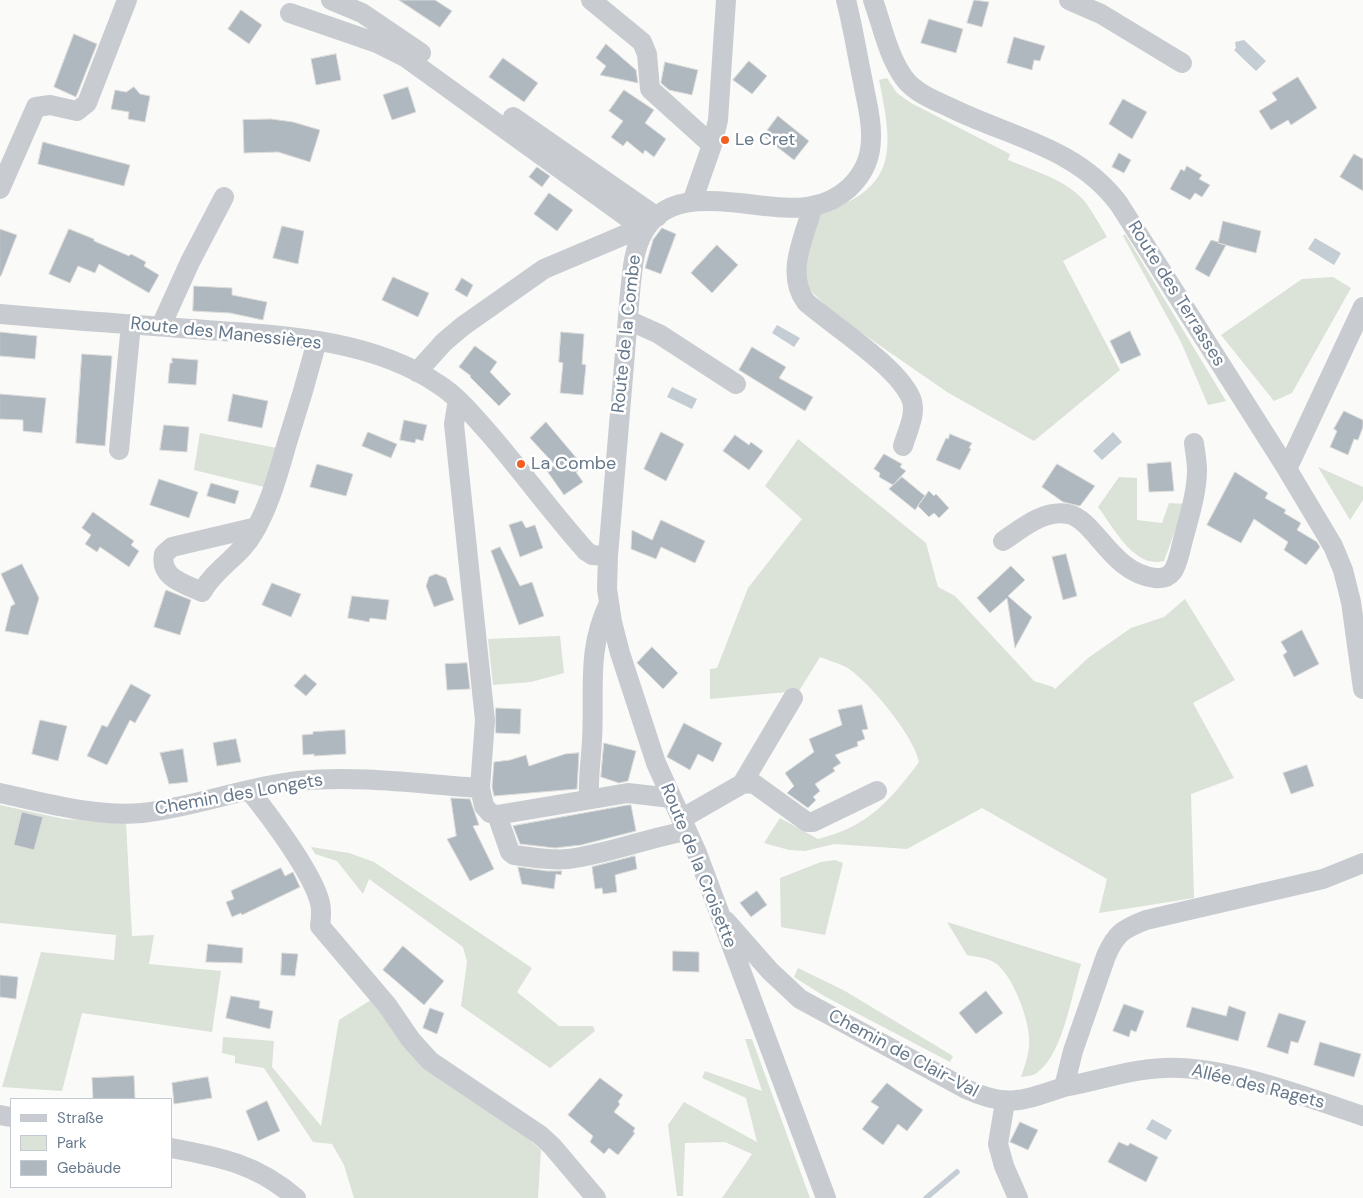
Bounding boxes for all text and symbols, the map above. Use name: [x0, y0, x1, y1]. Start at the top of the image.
place label: Le Cret: [735, 129, 795, 151]
marker: Le Cret: [719, 134, 731, 146]
street label: Route des Terrasses: [1122, 217, 1230, 371]
street label: Route de la Combe: [608, 254, 646, 414]
street label: Route des Manessières: [129, 313, 323, 355]
place label: La Combe: [531, 453, 616, 475]
marker: La Combe: [515, 458, 527, 470]
street label: Chemin des Longets: [153, 770, 325, 820]
street label: Route de la Croisette: [655, 781, 741, 951]
street label: Chemin de Clair-Val: [824, 1005, 982, 1103]
street label: Allée des Ragets: [1189, 1060, 1327, 1114]
legend: [10, 1098, 172, 1188]
text: Straße: [57, 1108, 104, 1128]
text: Park: [57, 1133, 87, 1153]
text: Gebäude: [57, 1158, 121, 1178]

